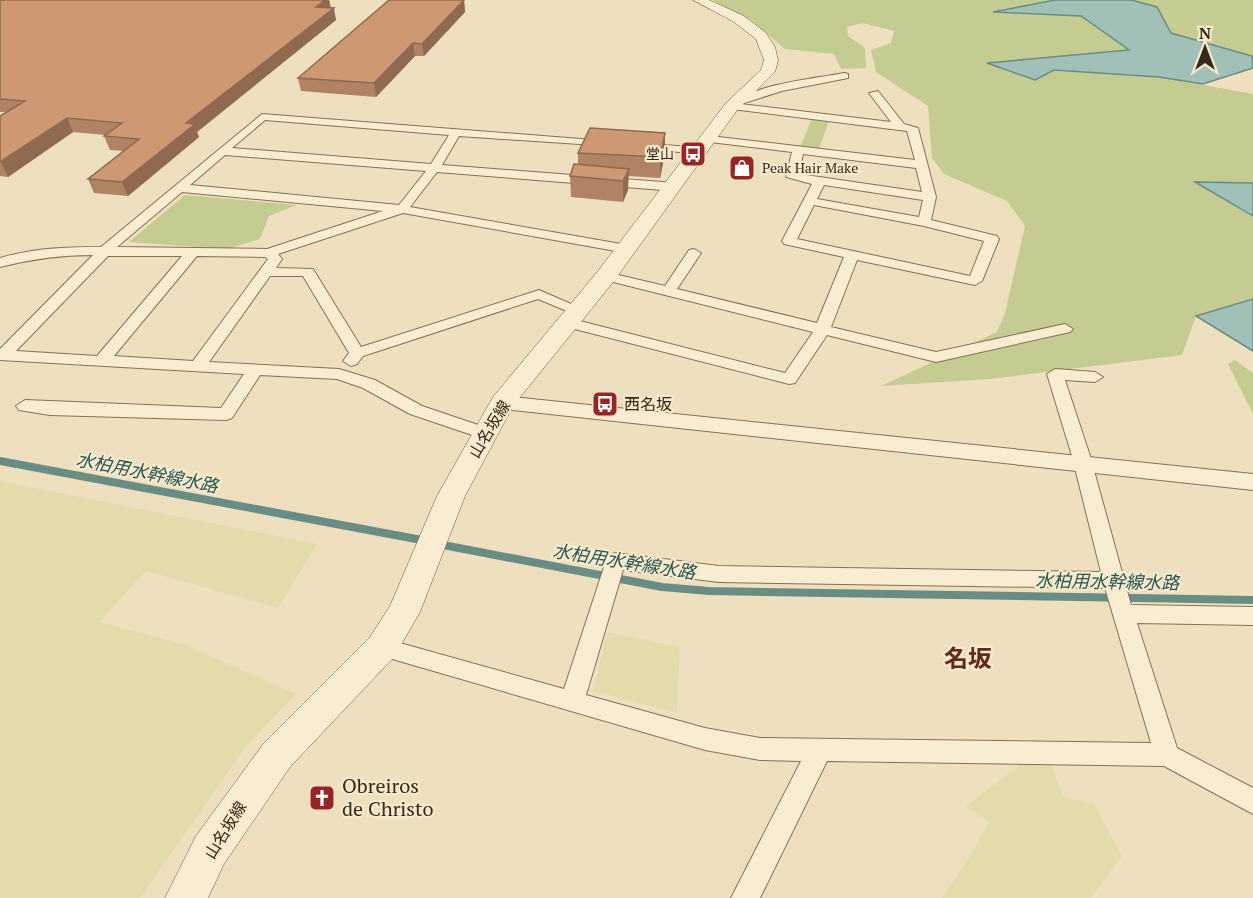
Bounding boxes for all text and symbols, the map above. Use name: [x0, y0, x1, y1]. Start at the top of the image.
north arrow: [1175, 18, 1235, 78]
text: N: [1199, 22, 1211, 44]
bus stop icon: 堂山: [678, 139, 708, 169]
place label: 堂山: [646, 144, 674, 163]
shop icon: Peak Hair Make: [727, 153, 757, 183]
place label: Peak Hair Make: [762, 158, 858, 177]
bus stop icon: 西名坂: [590, 389, 620, 419]
place label: 西名坂: [624, 393, 672, 415]
street label: 山名坂線: [463, 396, 515, 462]
water label: 水柏用水幹線水路: [74, 447, 222, 498]
water label: 水柏用水幹線水路: [551, 538, 699, 584]
water label: 水柏用水幹線水路: [1035, 568, 1181, 594]
district label: 名坂: [944, 642, 992, 674]
place label: Obreiros de Christo: [342, 772, 433, 822]
church icon: Obreiros de Christo: [307, 783, 337, 813]
street label: 山名坂線: [199, 797, 251, 863]

